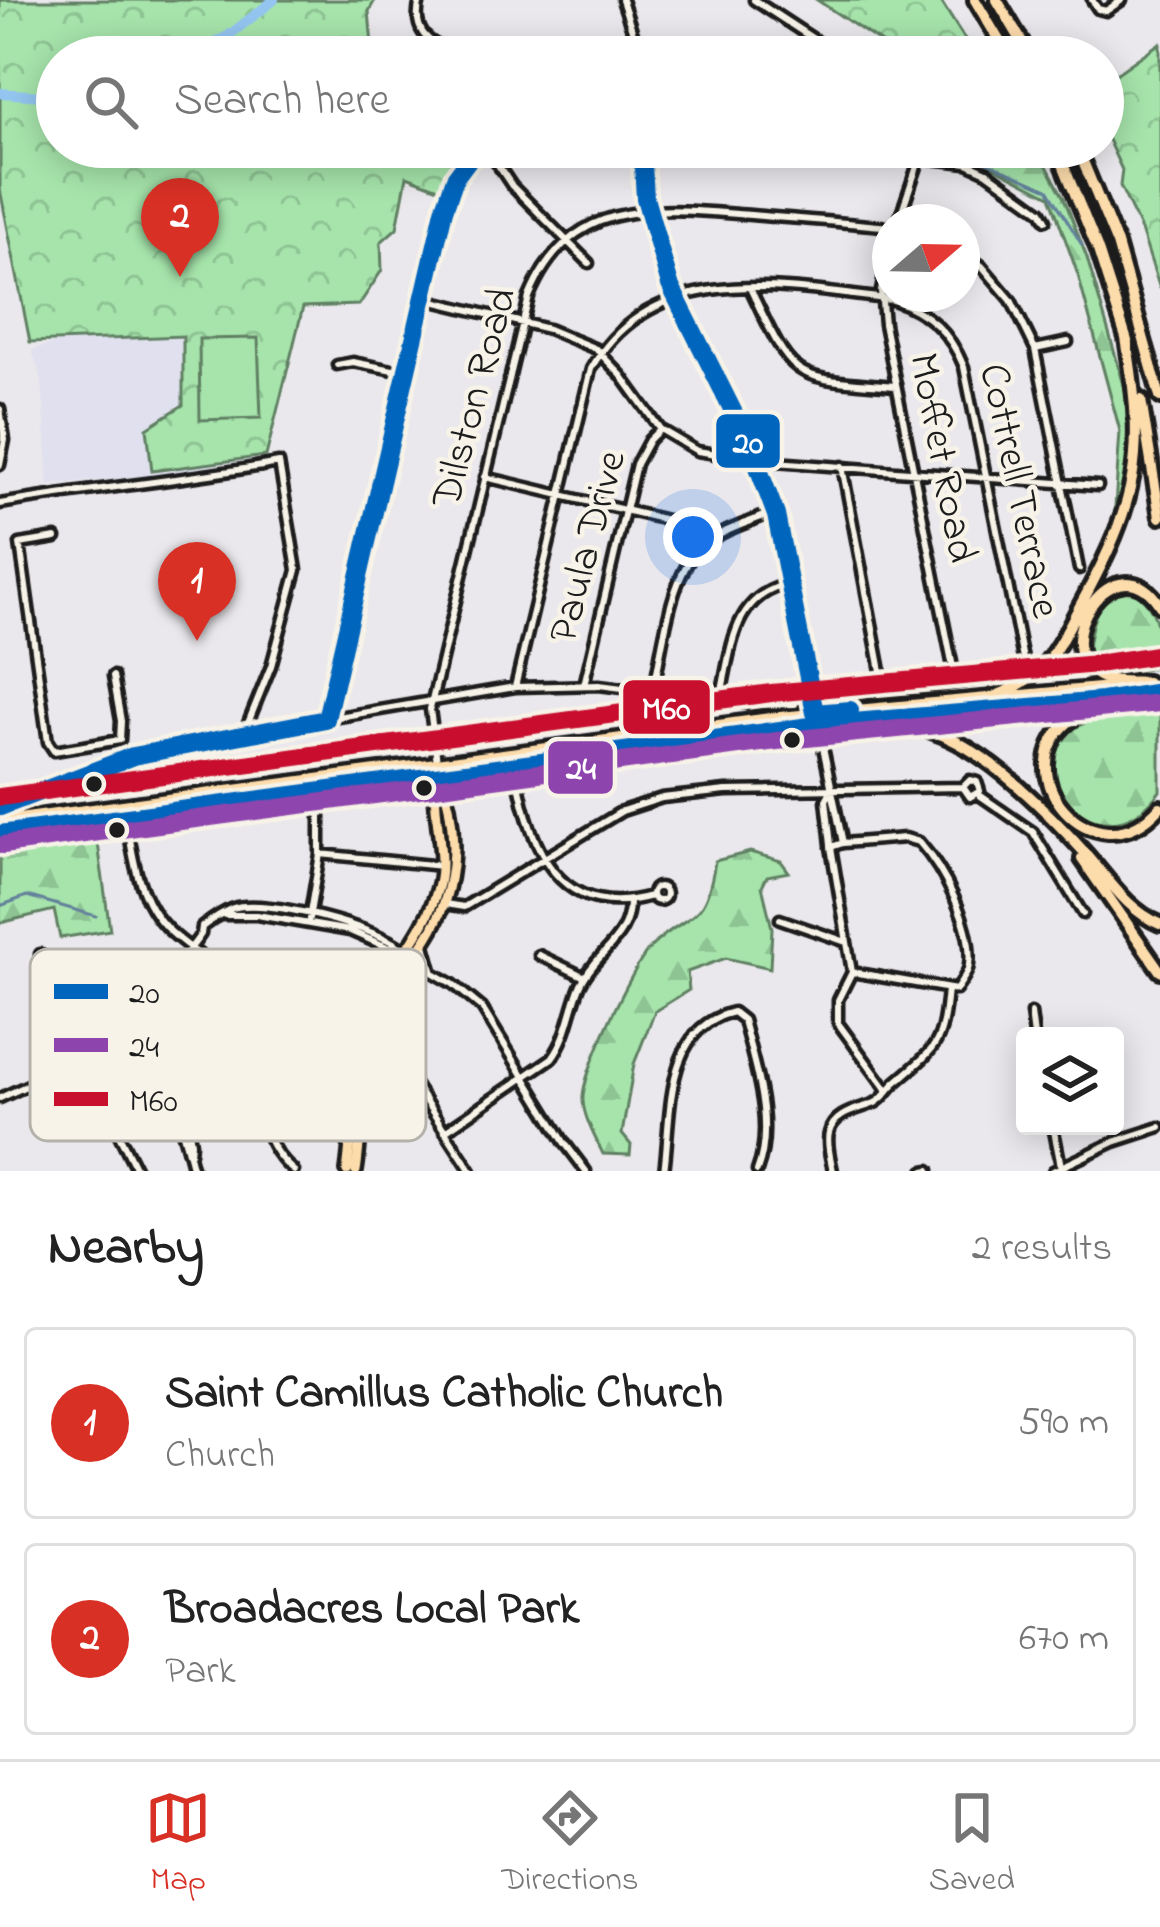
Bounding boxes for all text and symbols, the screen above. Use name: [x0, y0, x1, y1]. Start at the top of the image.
search box: [36, 36, 1124, 168]
icon: search: [78, 69, 144, 135]
text: Search here: [174, 69, 390, 135]
pin: 2: [141, 178, 219, 277]
north arrow: [872, 204, 980, 312]
street label: Dilston Road: [417, 281, 535, 516]
street label: Moffet Road: [891, 348, 991, 568]
street label: Cottrell Terrace: [961, 358, 1075, 624]
line badge: 20: [714, 412, 782, 470]
text: 20: [732, 421, 763, 469]
street label: Paula Drive: [534, 444, 644, 650]
your location: [663, 507, 723, 567]
pin: 1: [158, 542, 236, 641]
line badge: M60: [621, 678, 712, 736]
text: M60: [642, 687, 690, 735]
unlabelled marker: [781, 729, 803, 751]
line badge: 24: [546, 739, 615, 796]
text: 24: [565, 747, 596, 795]
unlabelled marker: [83, 773, 105, 795]
unlabelled marker: [413, 777, 435, 799]
unlabelled marker: [106, 819, 128, 841]
legend: [30, 949, 426, 1141]
text: 20: [129, 971, 160, 1019]
text: 24: [129, 1025, 159, 1073]
map controls: [1016, 1027, 1124, 1135]
button: layers: [1016, 1027, 1124, 1135]
text: M60: [129, 1079, 178, 1127]
text: Nearby: [48, 1212, 204, 1287]
text: 2 results: [972, 1221, 1112, 1278]
text: Saint Camillus Catholic Church: [165, 1362, 723, 1428]
text: 1: [84, 1395, 96, 1452]
text: 590 m: [1018, 1395, 1109, 1452]
text: Church: [165, 1428, 275, 1485]
text: Broadacres Local Park: [165, 1578, 579, 1644]
text: 2: [80, 1611, 100, 1668]
text: 670 m: [1019, 1611, 1109, 1668]
text: Park: [165, 1644, 235, 1701]
tab: Map: [145, 1785, 211, 1905]
tab: Directions: [501, 1785, 638, 1905]
tab: Saved: [929, 1785, 1015, 1905]

